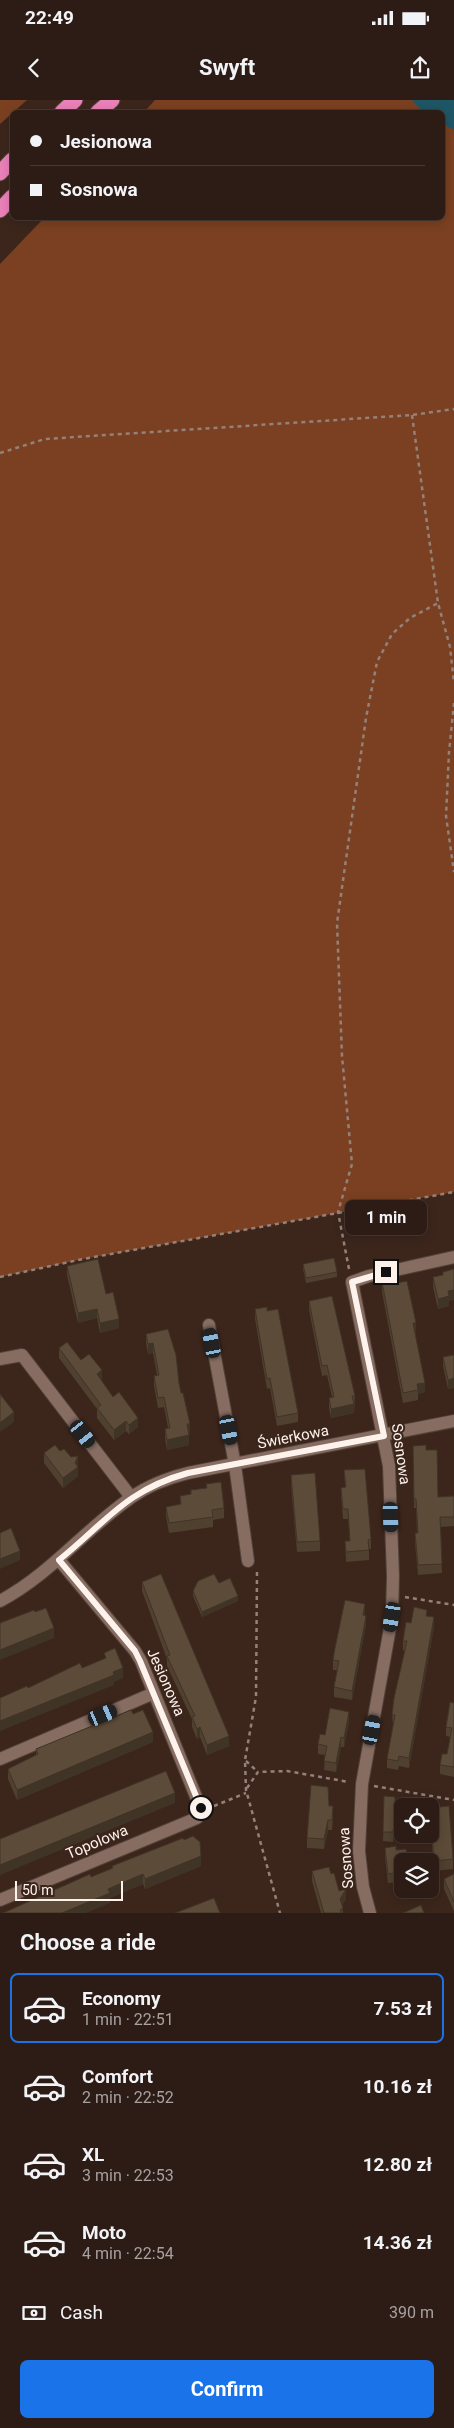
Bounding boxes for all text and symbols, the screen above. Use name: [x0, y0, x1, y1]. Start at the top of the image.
text: 22:49: [25, 6, 74, 29]
icon: back: [20, 54, 48, 82]
icon: share: [406, 54, 434, 82]
text: Swyft: [199, 55, 255, 80]
text: Jesionowa: [60, 130, 152, 153]
text: Sosnowa: [60, 178, 138, 201]
callout: 1 min: [345, 1200, 427, 1234]
text: 1 min: [366, 1208, 406, 1227]
route end: [375, 1261, 397, 1283]
car: [201, 1327, 222, 1359]
car: [218, 1414, 239, 1446]
car: [67, 1418, 98, 1450]
street label: Świerkowa: [256, 1421, 330, 1453]
street label: Sosnowa: [388, 1422, 414, 1486]
car: [382, 1502, 399, 1532]
car: [382, 1601, 401, 1633]
street label: Jesionowa: [143, 1645, 189, 1719]
car: [86, 1702, 119, 1728]
car: [361, 1714, 382, 1746]
route start: [190, 1797, 212, 1819]
map controls: [394, 1798, 439, 1898]
button: locate: [394, 1798, 439, 1843]
street label: Topolowa: [63, 1821, 131, 1863]
street label: Sosnowa: [335, 1827, 357, 1889]
button: layers: [394, 1853, 439, 1898]
scale bar: [15, 1878, 122, 1901]
text: 50 m: [22, 1882, 54, 1898]
text: Choose a ride: [20, 1930, 156, 1955]
icon: car: [22, 1986, 67, 2031]
text: Economy: [82, 1987, 161, 2010]
text: 7.53 zł: [374, 1997, 432, 2020]
text: 1 min · 22:51: [82, 2010, 174, 2029]
icon: car: [22, 2064, 67, 2109]
text: Comfort: [82, 2065, 153, 2088]
text: 10.16 zł: [363, 2075, 432, 2098]
text: 2 min · 22:52: [82, 2088, 174, 2107]
icon: car: [22, 2142, 67, 2187]
text: XL: [82, 2143, 104, 2166]
text: 12.80 zł: [363, 2153, 432, 2176]
text: 3 min · 22:53: [82, 2166, 174, 2185]
icon: car: [22, 2220, 67, 2265]
text: Moto: [82, 2221, 126, 2244]
text: 14.36 zł: [363, 2231, 432, 2254]
text: 4 min · 22:54: [82, 2244, 174, 2263]
icon: cash: [20, 2299, 48, 2327]
text: Cash: [60, 2301, 103, 2324]
text: 390 m: [389, 2303, 434, 2322]
button: Confirm: [20, 2360, 434, 2418]

